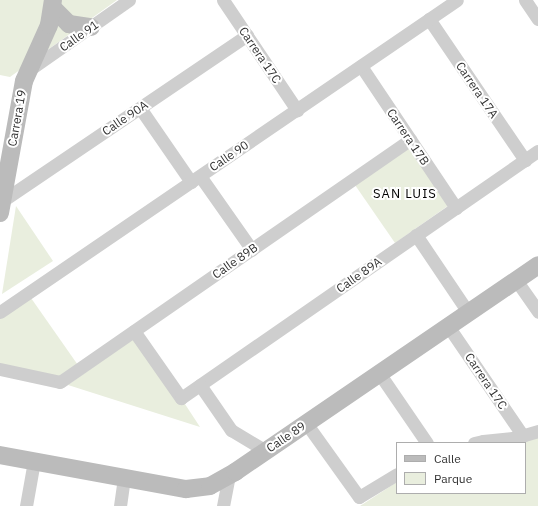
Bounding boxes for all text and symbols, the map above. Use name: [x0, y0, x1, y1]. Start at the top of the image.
street label: Calle 91: [57, 17, 101, 55]
street label: Carrera 17C: [236, 24, 284, 86]
street label: Carrera 17A: [453, 59, 501, 121]
street label: Carrera 19: [5, 89, 29, 147]
street label: Calle 90A: [99, 98, 151, 138]
street label: Carrera 17B: [384, 106, 432, 168]
street label: Calle 90: [207, 138, 251, 174]
district label: SAN LUIS: [373, 186, 437, 202]
street label: Calle 89B: [210, 240, 260, 282]
street label: Calle 89A: [334, 254, 384, 296]
street label: Carrera 17C: [462, 350, 510, 412]
street label: Calle 89: [264, 419, 308, 455]
legend: [396, 442, 526, 494]
text: Calle: [434, 451, 461, 466]
text: Parque: [434, 471, 472, 486]

